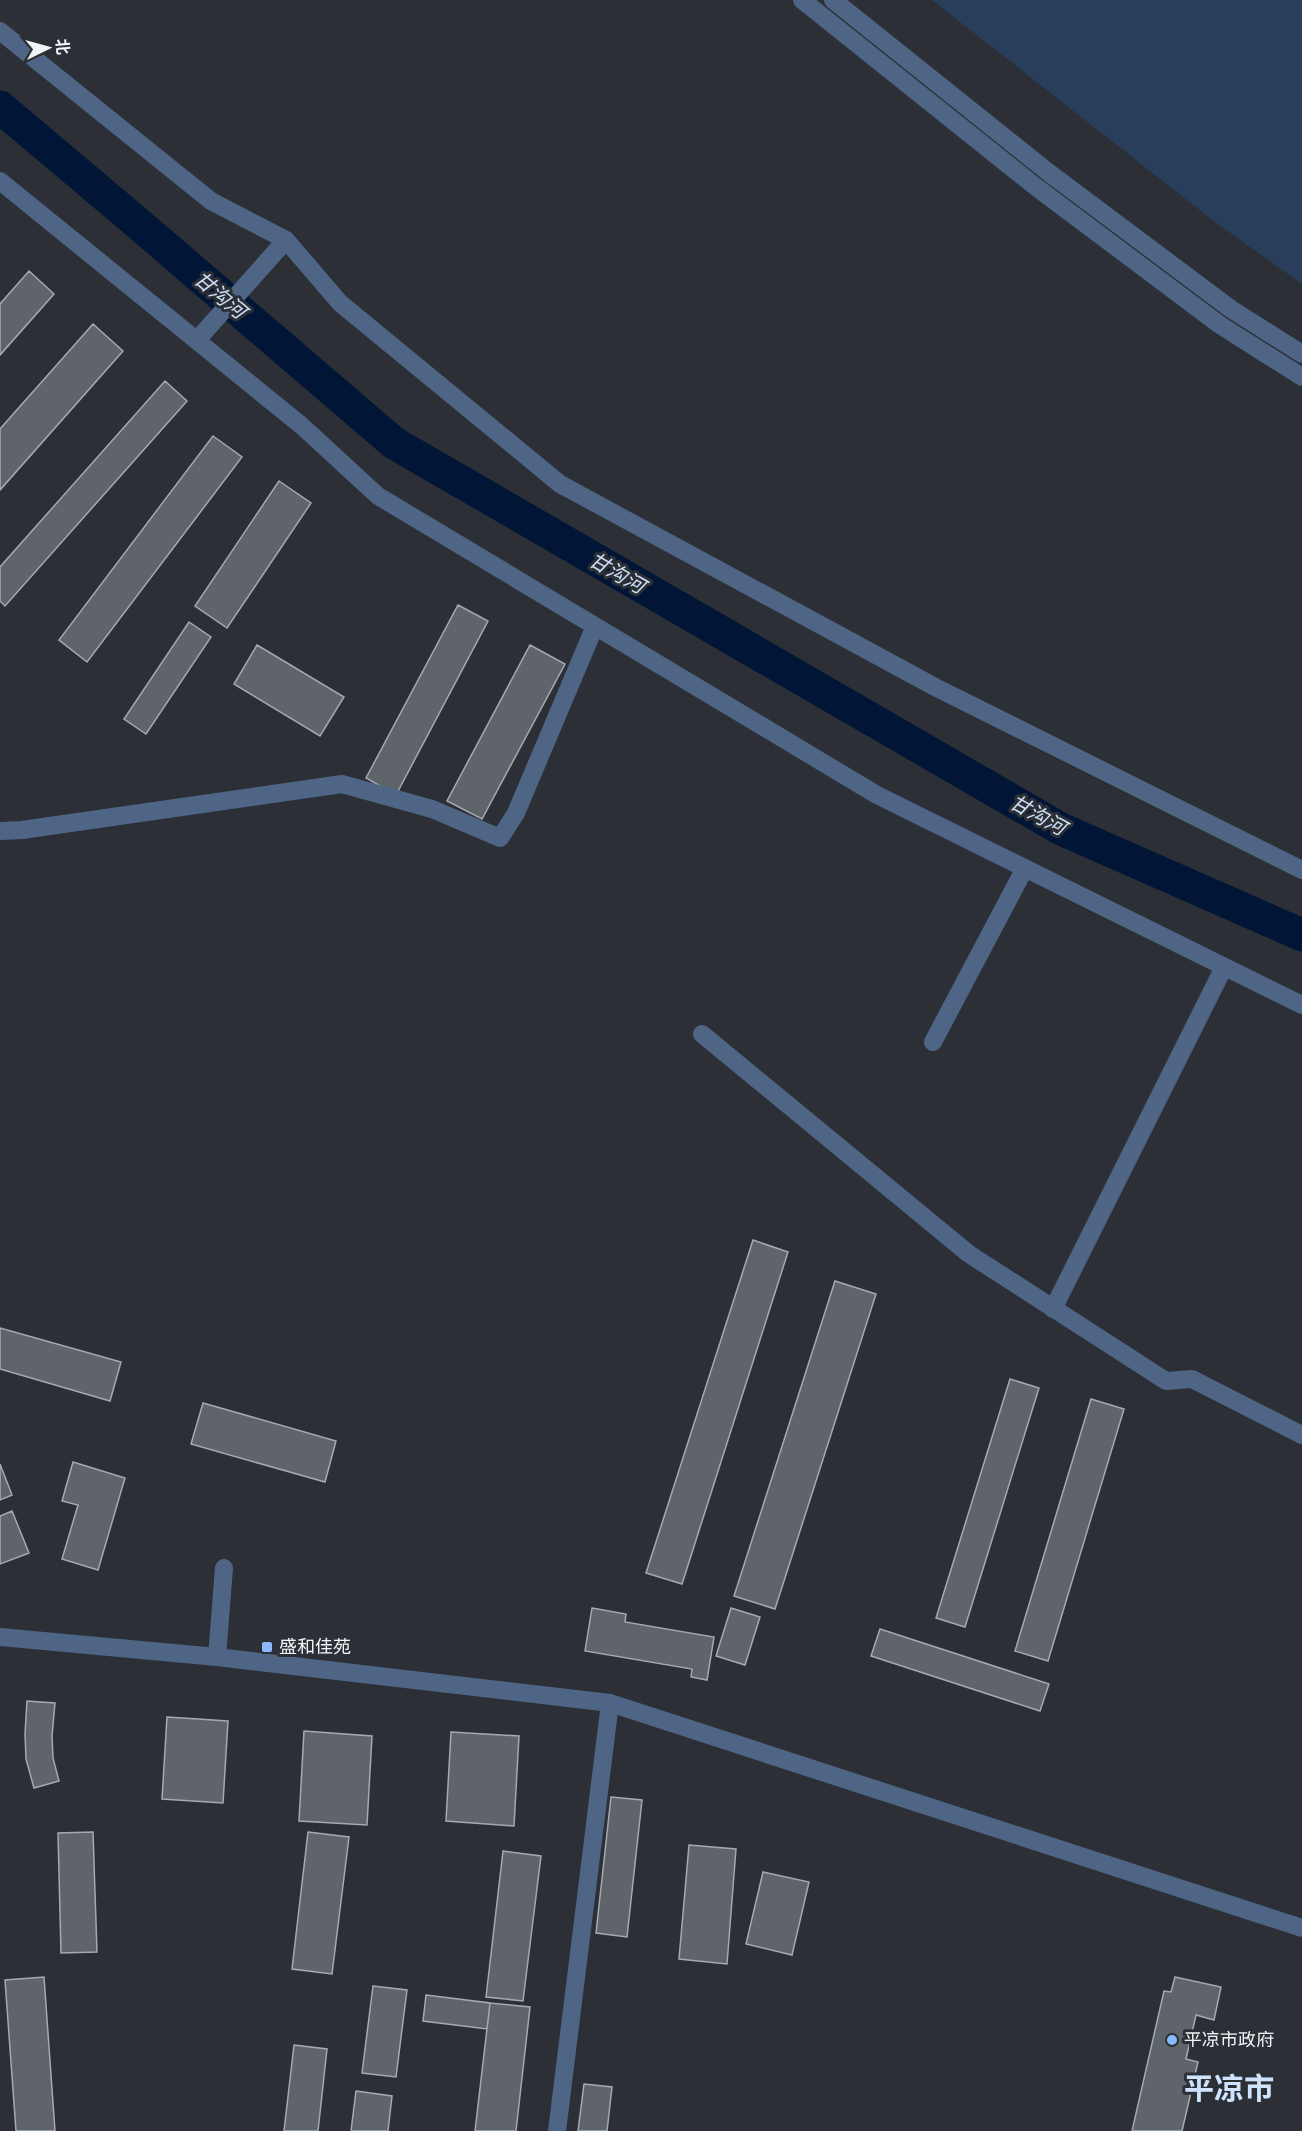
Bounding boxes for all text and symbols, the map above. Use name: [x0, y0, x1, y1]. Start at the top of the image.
north arrow: [18, 18, 78, 78]
text: 北: [51, 38, 73, 56]
water label: 甘沟河: [189, 267, 254, 327]
water label: 甘沟河: [585, 548, 652, 601]
water label: 甘沟河: [1005, 790, 1074, 843]
place label: 盛和佳苑: [279, 1636, 351, 1658]
marker: 盛和佳苑: [260, 1640, 274, 1654]
place label: 平凉市政府: [1184, 2029, 1274, 2051]
marker: 平凉市政府: [1165, 2033, 1179, 2047]
district label: 平凉市: [1184, 2071, 1274, 2108]

